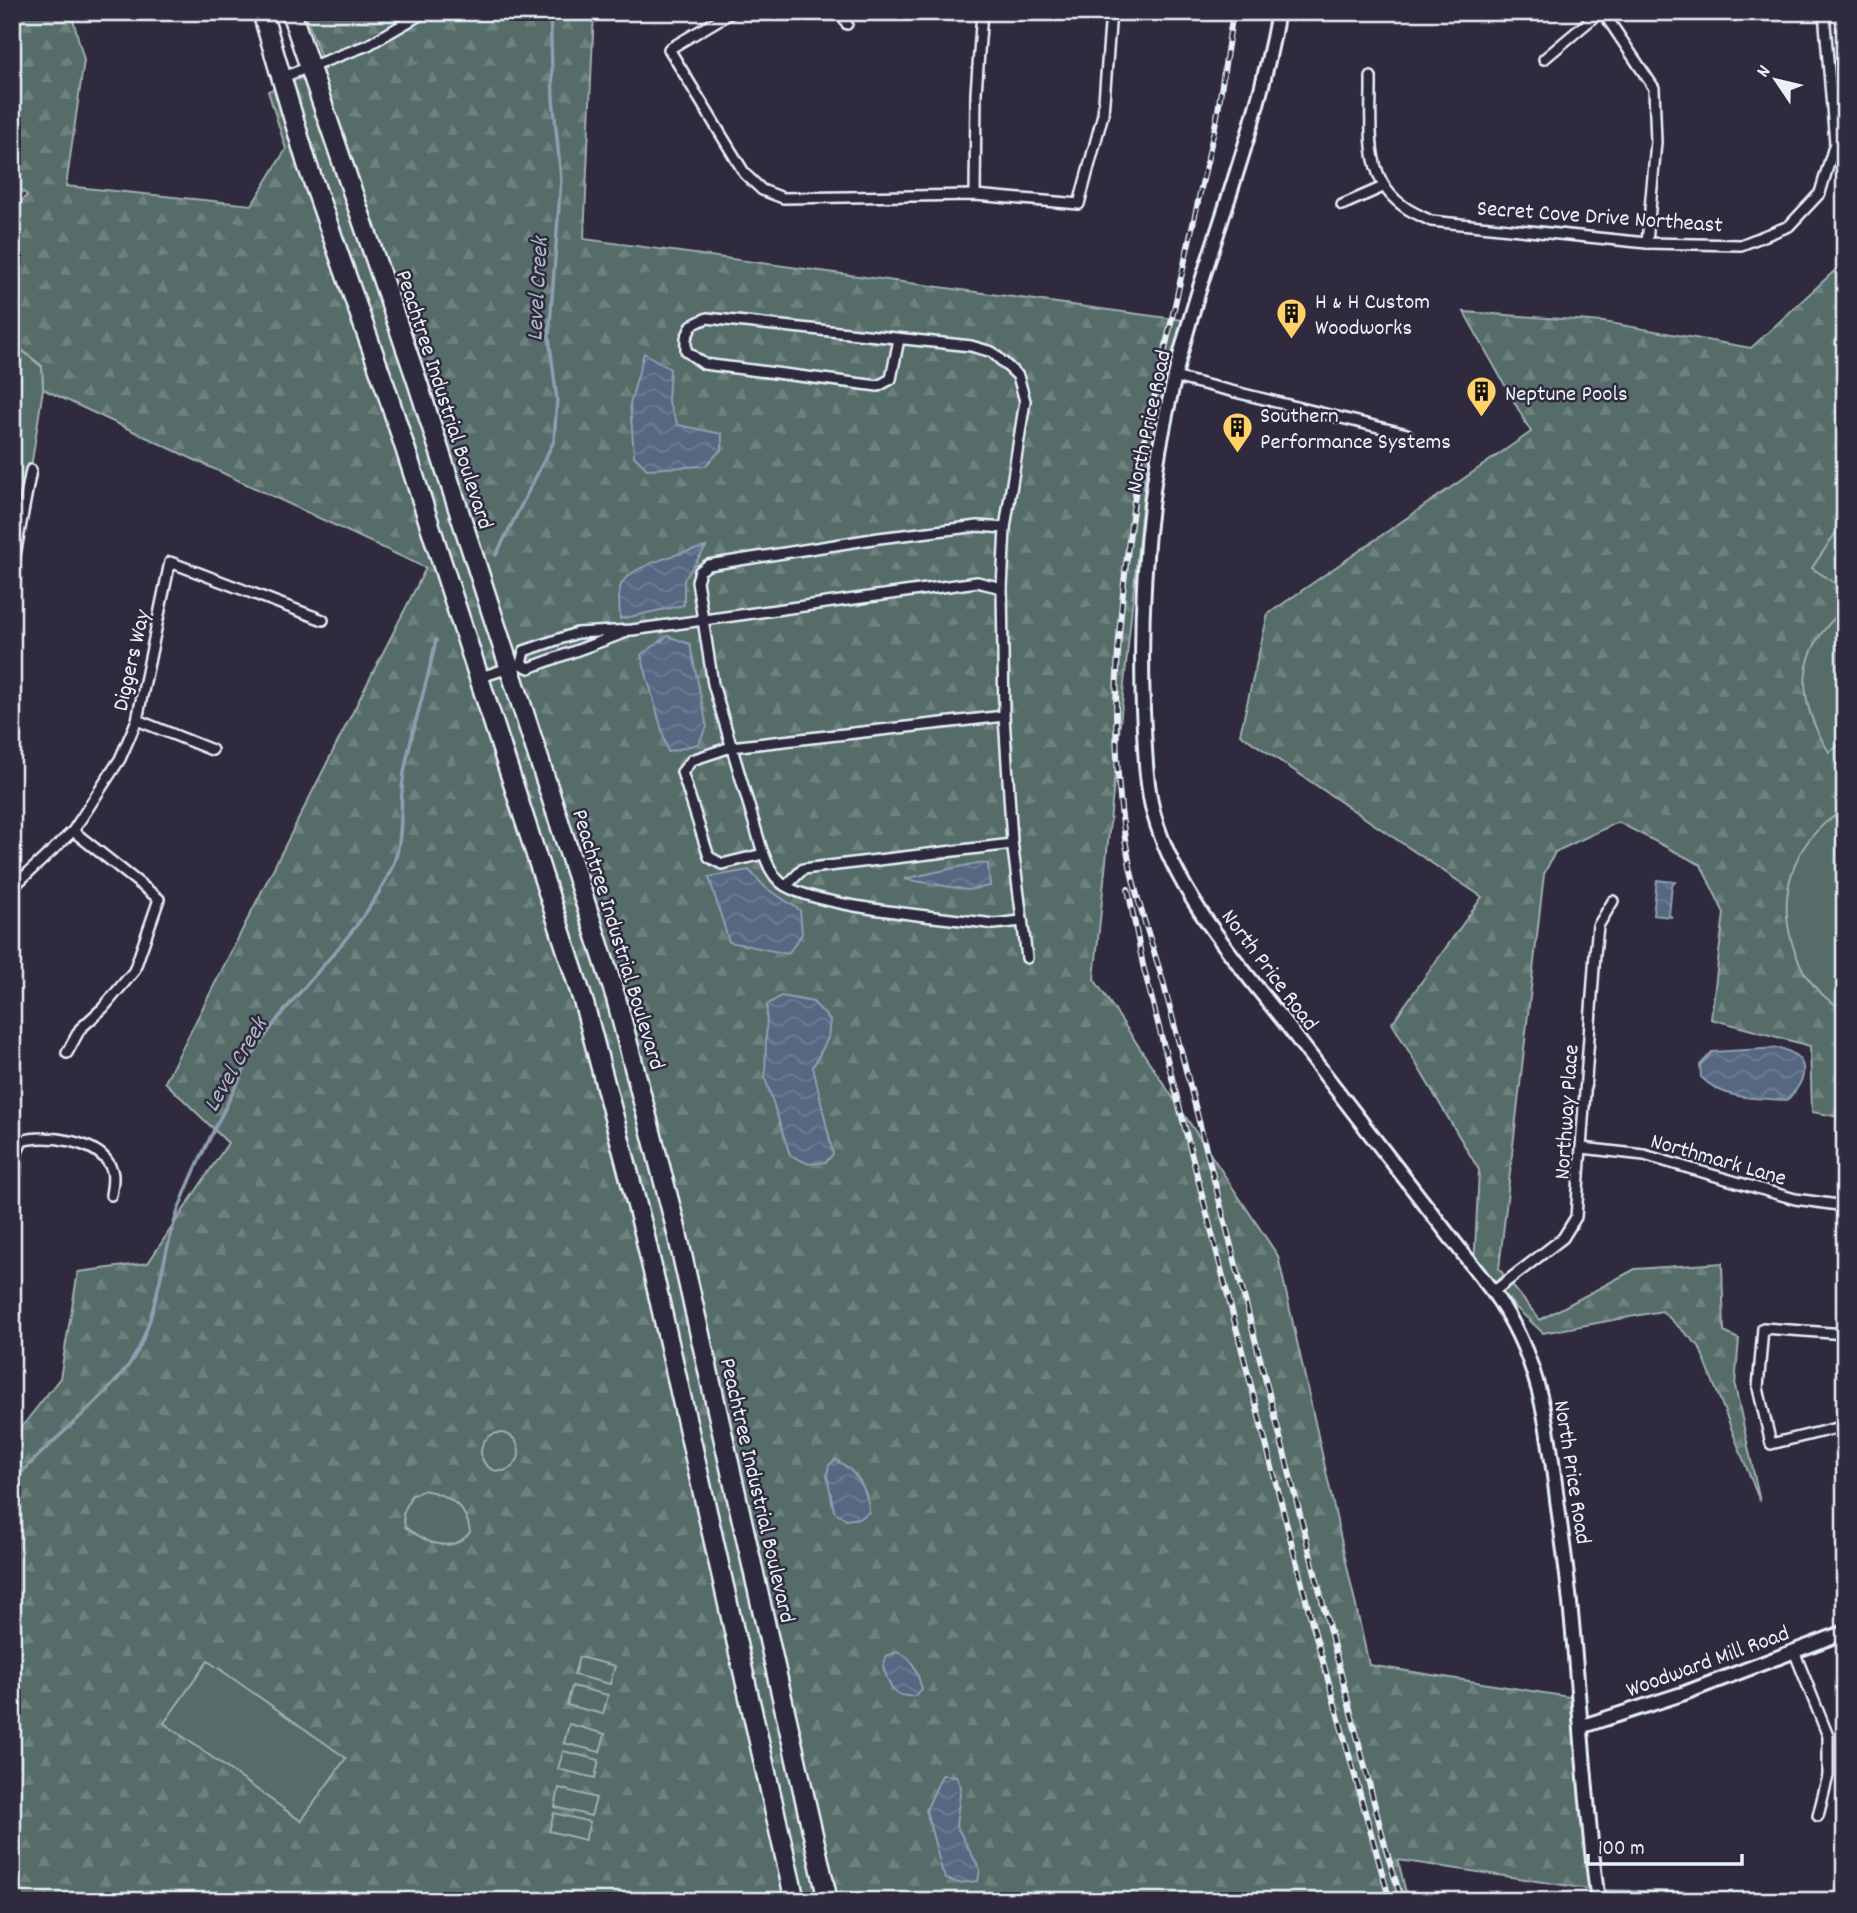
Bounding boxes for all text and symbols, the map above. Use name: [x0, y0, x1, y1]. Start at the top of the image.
north arrow: [1742, 46, 1812, 116]
text: N: [1751, 61, 1779, 84]
street label: Secret Cove Drive Northeast: [1476, 193, 1724, 244]
water label: Level Creek: [519, 234, 559, 342]
street label: Peachtree Industrial Boulevard: [385, 266, 500, 534]
place label: H & H Custom Woodworks: [1315, 287, 1430, 346]
building icon: H & H Custom Woodworks: [1275, 296, 1309, 340]
street label: North Price Road: [1119, 347, 1182, 496]
building icon: Neptune Pools: [1465, 375, 1499, 419]
place label: Neptune Pools: [1505, 379, 1628, 412]
place label: Southern Performance Systems: [1260, 401, 1451, 460]
building icon: Southern Performance Systems: [1220, 410, 1254, 454]
street label: Diggers Way: [106, 606, 161, 715]
street label: Peachtree Industrial Boulevard: [561, 806, 672, 1074]
street label: North Price Road: [1211, 903, 1325, 1039]
water label: Level Creek: [196, 1010, 278, 1119]
street label: Northway Place: [1547, 1044, 1590, 1181]
street label: Northmark Lane: [1646, 1126, 1790, 1197]
street label: Peachtree Industrial Boulevard: [709, 1355, 802, 1626]
street label: North Price Road: [1543, 1398, 1598, 1547]
street label: Woodward Mill Road: [1622, 1618, 1794, 1708]
scale bar: [1588, 1822, 1742, 1866]
text: 100 m: [1598, 1835, 1645, 1865]

